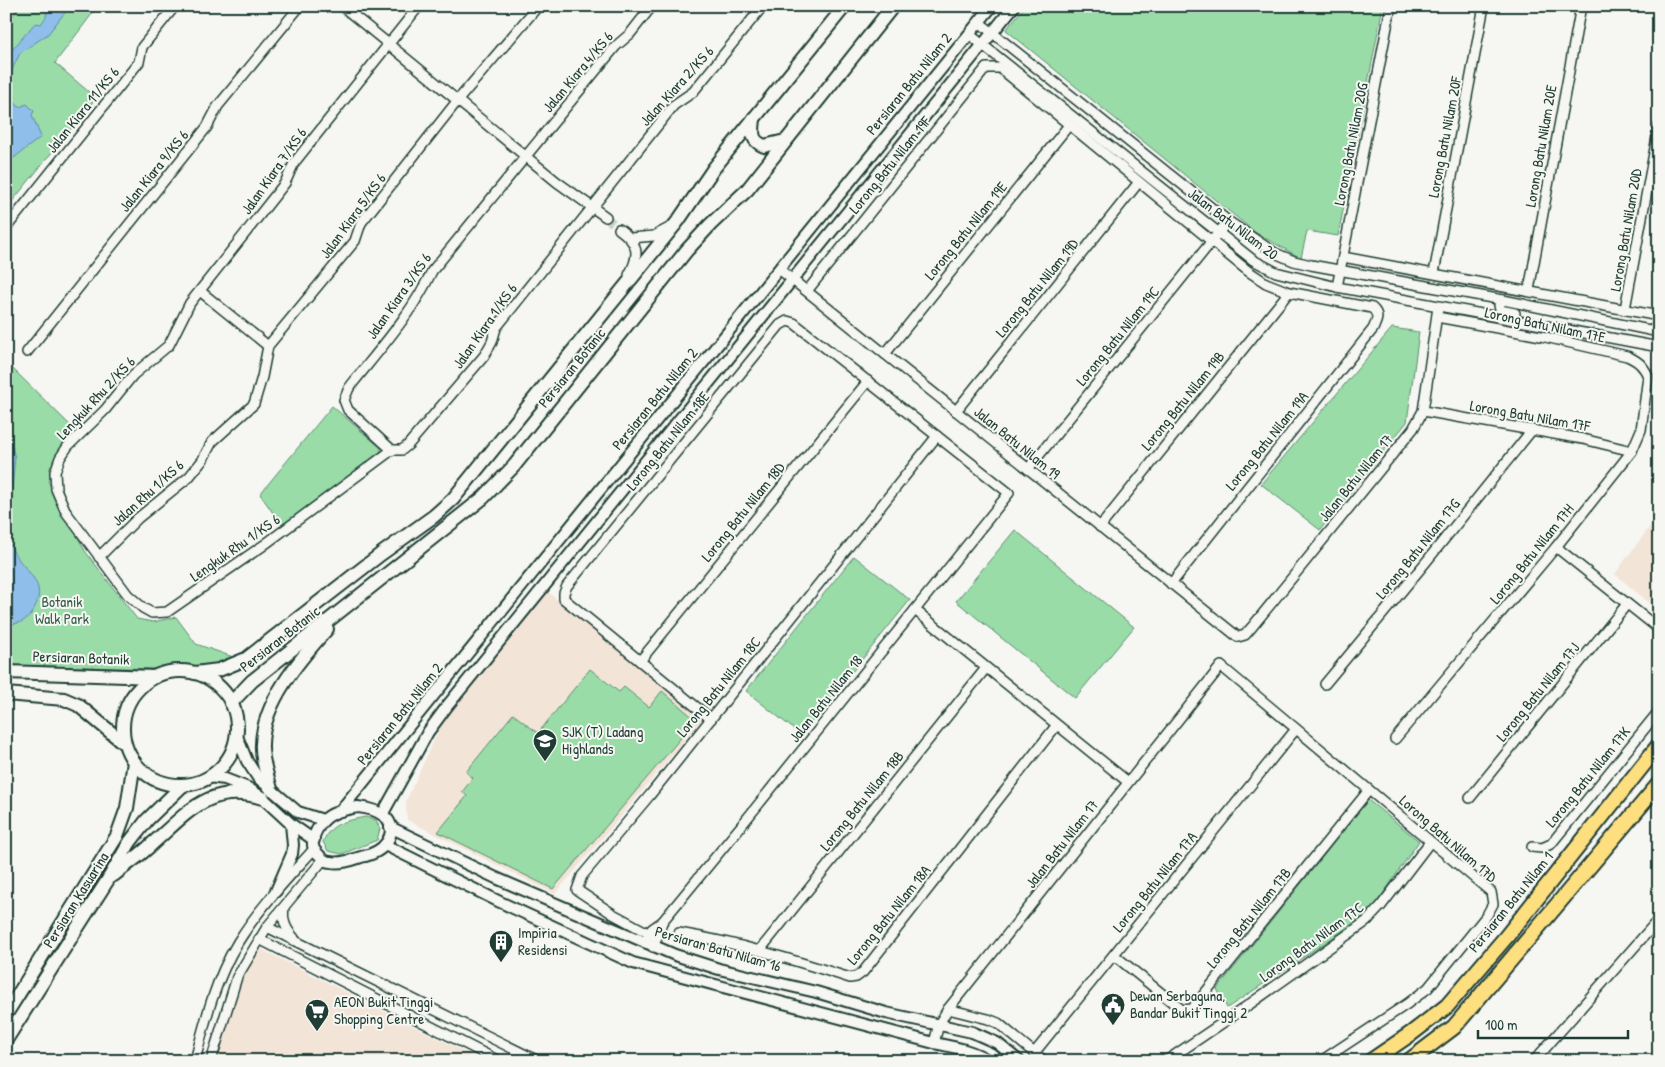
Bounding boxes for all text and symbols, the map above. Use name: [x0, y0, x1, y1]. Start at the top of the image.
street label: Jalan Kiara 4/KS 6: [537, 27, 618, 117]
street label: Persiaran Batu Nilam 2: [861, 28, 956, 139]
street label: Jalan Kiara 2/KS 6: [635, 41, 718, 130]
street label: Jalan Kiara 11/KS 6: [41, 62, 124, 157]
street label: Lorong Batu Nilam 20F: [1422, 74, 1467, 199]
street label: Lorong Batu Nilam 20G: [1328, 80, 1373, 207]
street label: Lorong Batu Nilam 20E: [1519, 83, 1562, 209]
street label: Lorong Batu Nilam 19F: [844, 111, 936, 218]
street label: Jalan Kiara 7/KS 6: [236, 123, 311, 218]
street label: Jalan Kiara 9/KS 6: [114, 125, 193, 216]
street label: Lorong Batu Nilam 20D: [1604, 166, 1647, 293]
street label: Jalan Kiara 5/KS 6: [315, 169, 391, 263]
street label: Lorong Batu Nilam 19E: [919, 177, 1012, 284]
street label: Jalan Batu Nilam 20: [1184, 183, 1283, 265]
street label: Lorong Batu Nilam 19D: [990, 233, 1084, 341]
street label: Jalan Kiara 3/KS 6: [361, 248, 436, 343]
street label: Jalan Kiara 1/KS 6: [447, 279, 522, 373]
street label: Lorong Batu Nilam 19C: [1071, 281, 1164, 390]
street label: Lorong Batu Nilam 17E: [1483, 301, 1608, 348]
street label: Persiaran Botanic: [533, 323, 610, 412]
street label: Persiaran Batu Nilam 2: [607, 343, 702, 454]
street label: Lorong Batu Nilam 19B: [1136, 347, 1229, 455]
street label: Lengkuk Rhu 2/KS 6: [51, 351, 140, 444]
street label: Lorong Batu Nilam 18E: [621, 386, 714, 495]
street label: Lorong Batu Nilam 19A: [1220, 386, 1313, 495]
street label: Lorong Batu Nilam 17F: [1468, 395, 1592, 436]
street label: Jalan Batu Nilam 19: [970, 401, 1065, 484]
street label: Jalan Batu Nilam 17: [1314, 429, 1398, 526]
street label: Jalan Rhu 1/KS 6: [107, 455, 188, 531]
street label: Lorong Batu Nilam 18D: [696, 457, 790, 566]
street label: Lorong Batu Nilam 17G: [1371, 494, 1465, 603]
street label: Lorong Batu Nilam 17H: [1485, 499, 1579, 608]
street label: Lengkuk Rhu 1/KS 6: [186, 509, 284, 586]
park label: Botanik Walk Park: [35, 591, 89, 629]
street label: Persiaran Botanic: [235, 601, 324, 677]
street label: Lorong Batu Nilam 18C: [672, 632, 766, 741]
street label: Lorong Batu Nilam 17J: [1491, 637, 1584, 746]
street label: Persiaran Botanik: [32, 645, 130, 670]
street label: Jalan Batu Nilam 18: [784, 651, 867, 747]
street label: Persiaran Batu Nilam 2: [352, 658, 447, 769]
place label: SJK (T) Ladang Highlands: [562, 721, 644, 759]
street label: Lorong Batu Nilam 17K: [1540, 722, 1635, 831]
school or university icon: SJK (T) Ladang Highlands: [532, 728, 558, 762]
street label: Lorong Batu Nilam 18B: [815, 746, 908, 855]
street label: Lorong Batu Nilam 17D: [1395, 790, 1502, 888]
street label: Jalan Batu Nilam 17: [1020, 795, 1103, 892]
street label: Lorong Batu Nilam 17A: [1108, 827, 1202, 936]
street label: Persiaran Batu Nilam 1: [1463, 847, 1558, 957]
street label: Persiaran Kasuarina: [38, 848, 113, 952]
street label: Lorong Batu Nilam 18A: [842, 860, 936, 969]
street label: Lorong Batu Nilam 17B: [1202, 863, 1296, 972]
street label: Lorong Batu Nilam 17C: [1255, 897, 1368, 987]
street label: Persiaran Batu Nilam 16: [653, 920, 784, 977]
place label: Impiria Residensi: [518, 922, 568, 960]
building icon: Impiria Residensi: [488, 929, 514, 963]
place label: Dewan Serbaguna, Bandar Bukit Tinggi 2: [1130, 985, 1247, 1023]
place label: AEON Bukit Tinggi Shopping Centre: [334, 991, 433, 1029]
public building icon: Dewan Serbaguna, Bandar Bukit Tinggi 2: [1100, 992, 1126, 1026]
supermarket icon: AEON Bukit Tinggi Shopping Centre: [304, 998, 330, 1032]
scale bar: [1478, 1007, 1628, 1039]
text: 100 m: [1485, 1014, 1518, 1035]

